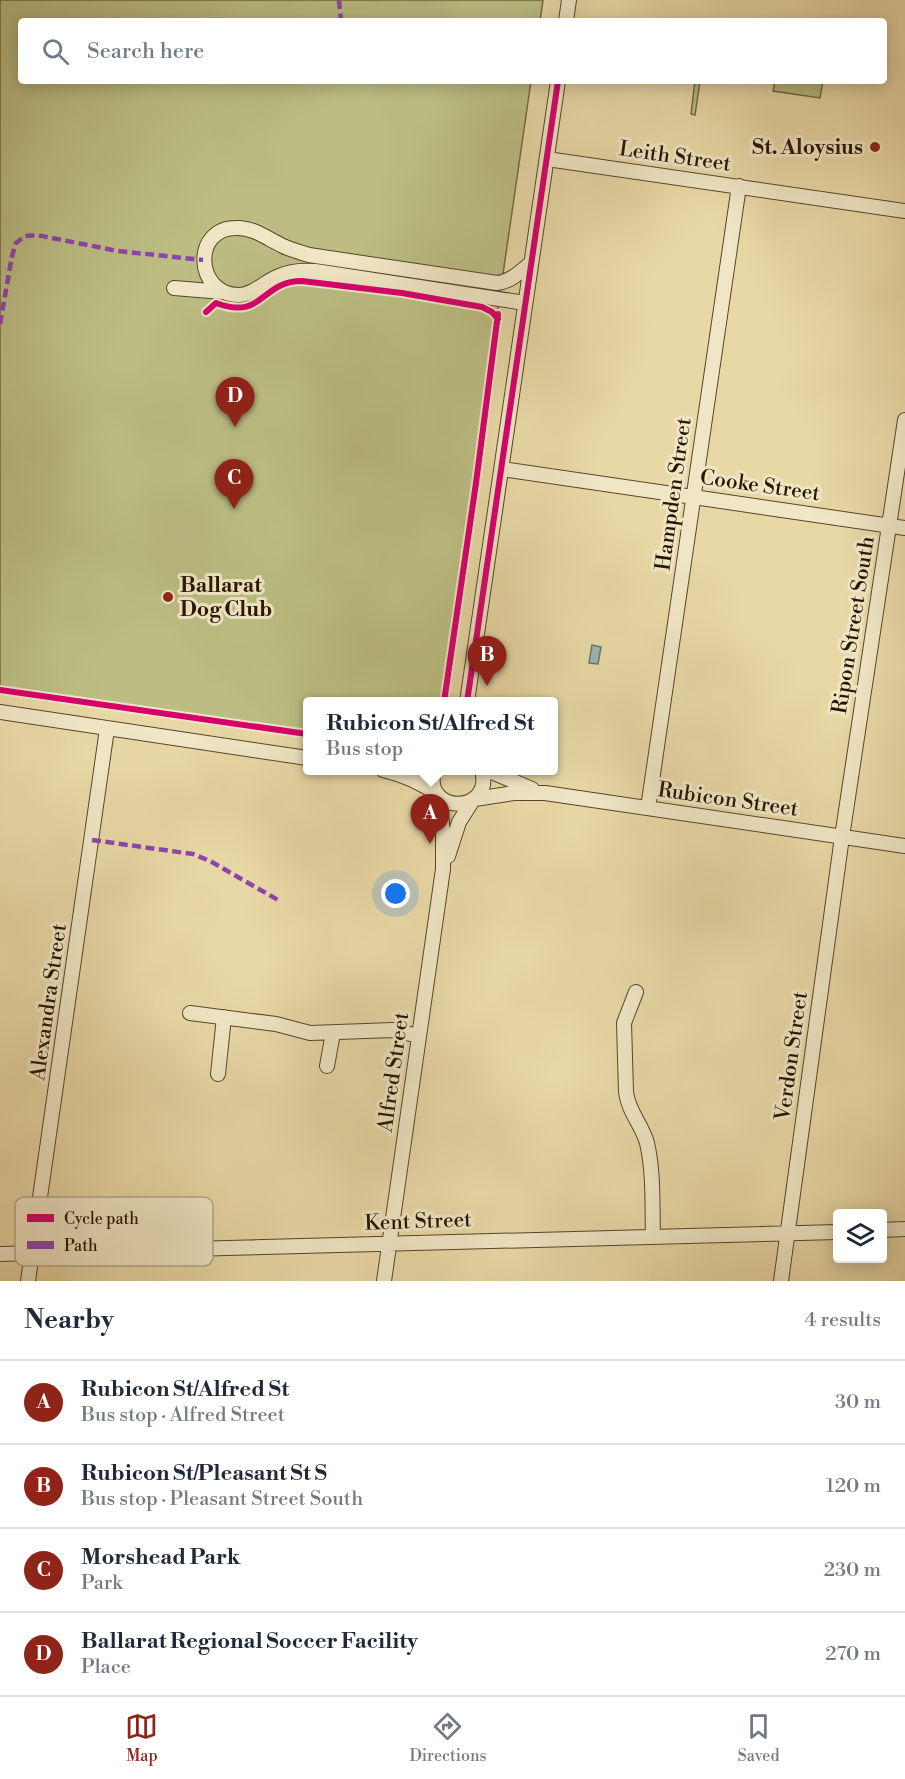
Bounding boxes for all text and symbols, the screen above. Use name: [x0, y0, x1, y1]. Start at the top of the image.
search box: [18, 18, 887, 84]
icon: search: [39, 35, 72, 68]
text: Search here: [87, 38, 204, 65]
place label: St. Aloysius: [752, 135, 863, 161]
street label: Leith Street: [617, 136, 733, 178]
marker: St. Aloysius: [868, 140, 882, 154]
pin: D: [216, 378, 254, 427]
street label: Hampden Street: [650, 415, 698, 572]
pin: C: [214, 460, 254, 509]
street label: Cooke Street: [698, 465, 822, 507]
street label: Ripon Street South: [827, 534, 881, 716]
place label: Ballarat Dog Club: [180, 573, 272, 623]
marker: Ballarat Dog Club: [161, 590, 175, 604]
pin: B: [468, 636, 506, 686]
popup: [303, 697, 558, 775]
text: Rubicon St/Alfred St: [326, 710, 535, 737]
text: Bus stop: [326, 737, 403, 762]
street label: Rubicon Street: [656, 777, 800, 823]
pin: A: [410, 794, 450, 844]
your location: [381, 879, 410, 908]
street label: Alexandra Street: [25, 921, 73, 1083]
street label: Verdon Street: [770, 989, 814, 1123]
street label: Alfred Street: [373, 1010, 415, 1135]
legend: [15, 1197, 213, 1266]
street label: Kent Street: [364, 1207, 473, 1237]
text: Cycle path: [64, 1209, 139, 1229]
map controls: [833, 1209, 887, 1263]
button: layers: [833, 1209, 887, 1263]
text: Path: [64, 1236, 98, 1256]
text: Nearby: [24, 1304, 114, 1336]
text: 4 results: [804, 1308, 881, 1333]
text: Rubicon St/Alfred St: [81, 1376, 289, 1403]
text: A: [36, 1390, 51, 1415]
text: 30 m: [835, 1390, 881, 1415]
text: Bus stop · Alfred Street: [81, 1403, 285, 1428]
text: Rubicon St/Pleasant St S: [81, 1460, 327, 1487]
text: B: [36, 1474, 51, 1499]
text: 120 m: [826, 1474, 881, 1499]
text: Bus stop · Pleasant Street South: [81, 1487, 363, 1512]
text: Morshead Park: [81, 1544, 240, 1571]
text: C: [36, 1558, 51, 1583]
text: 230 m: [824, 1558, 881, 1583]
text: Park: [81, 1571, 123, 1596]
text: Ballarat Regional Soccer Facility: [81, 1628, 418, 1655]
text: D: [36, 1642, 51, 1667]
text: 270 m: [825, 1642, 881, 1667]
text: Place: [81, 1655, 131, 1680]
tab: Map: [125, 1710, 158, 1766]
tab: Directions: [409, 1710, 487, 1766]
tab: Saved: [737, 1710, 780, 1766]

